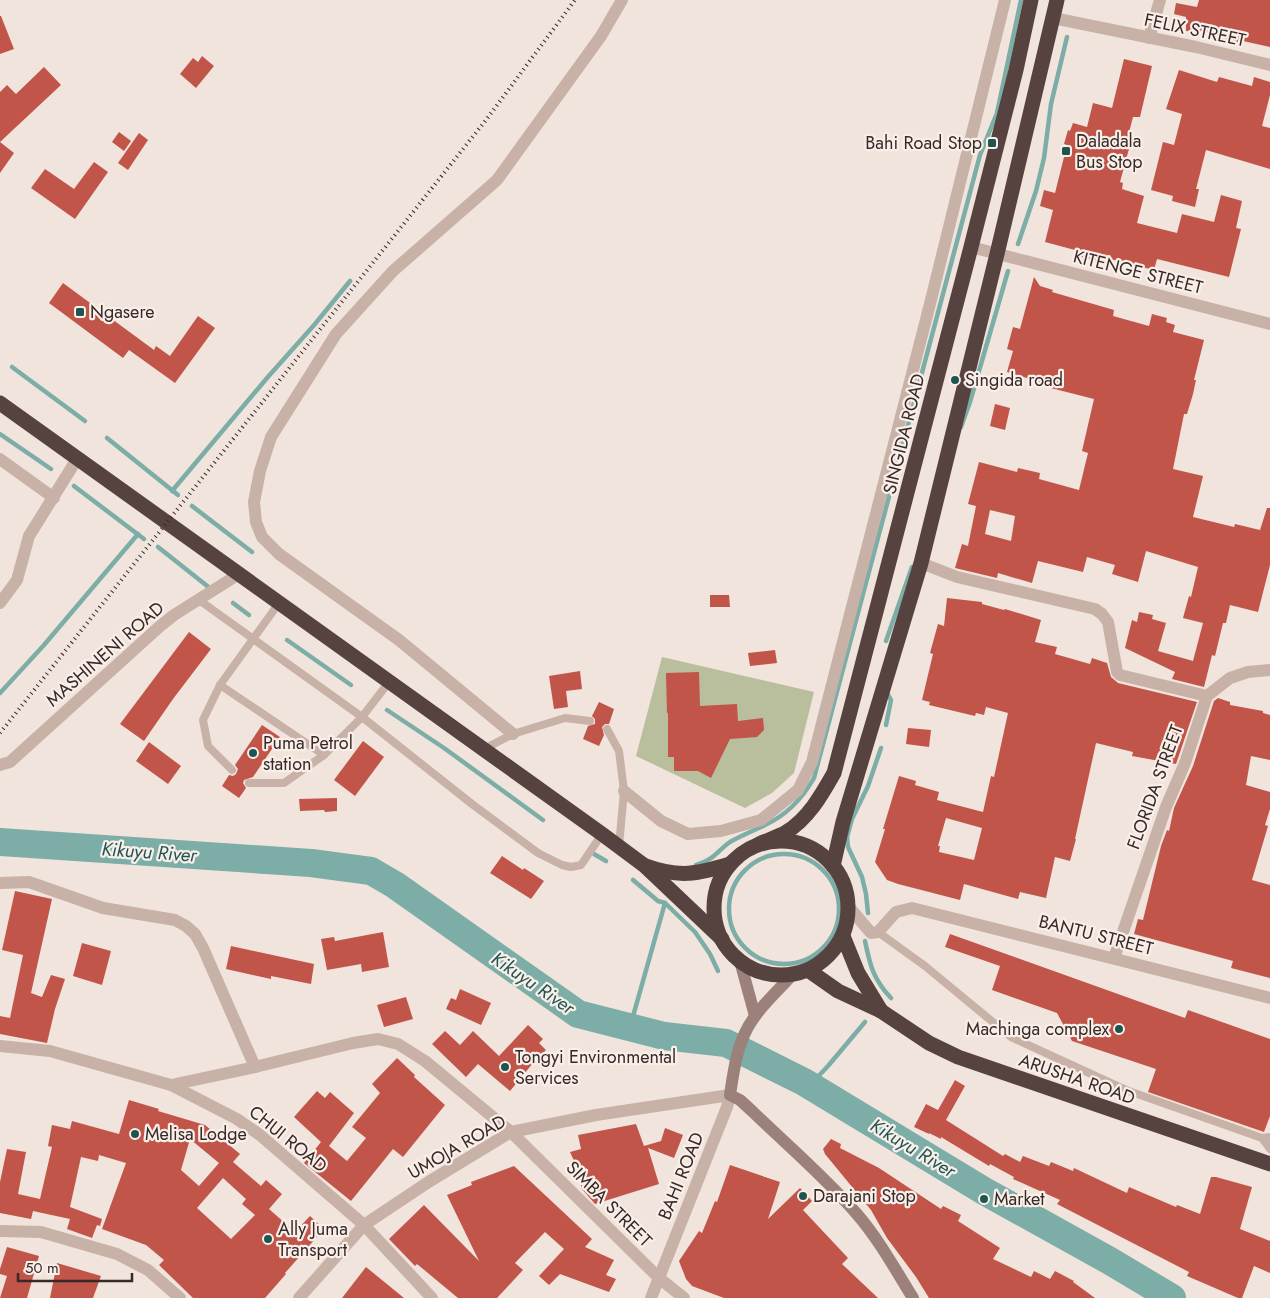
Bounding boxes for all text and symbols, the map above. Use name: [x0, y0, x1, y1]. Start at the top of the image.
street label: FELIX STREET: [1142, 7, 1249, 54]
place label: Daladala Bus Stop: [1076, 128, 1142, 175]
place label: Bahi Road Stop: [865, 130, 982, 156]
marker: Bahi Road Stop: [986, 137, 998, 149]
marker: Daladala Bus Stop: [1060, 145, 1072, 157]
street label: KITENGE STREET: [1071, 243, 1206, 301]
place label: Ngasere: [90, 299, 155, 325]
marker: Ngasere: [74, 306, 86, 318]
place label: Singida road: [965, 367, 1063, 393]
street label: SINGIDA ROAD: [876, 371, 932, 497]
marker: Singida road: [949, 374, 961, 386]
street label: MASHINENI ROAD: [40, 595, 170, 713]
street label: FLORIDA STREET: [1120, 721, 1190, 853]
place label: Puma Petrol station: [263, 730, 353, 777]
marker: Puma Petrol station: [247, 747, 259, 759]
water label: Kikuyu River: [101, 835, 199, 869]
street label: BANTU STREET: [1036, 908, 1157, 962]
water label: Kikuyu River: [486, 945, 581, 1022]
place label: Machinga complex: [966, 1016, 1109, 1042]
marker: Machinga complex: [1113, 1023, 1125, 1035]
place label: Tongyi Environmental Services: [515, 1044, 676, 1091]
street label: ARUSHA ROAD: [1016, 1047, 1138, 1111]
marker: Tongyi Environmental Services: [499, 1061, 511, 1073]
street label: CHUI ROAD: [243, 1099, 333, 1179]
street label: UMOJA ROAD: [403, 1108, 511, 1186]
water label: Kikuyu River: [865, 1112, 962, 1185]
place label: Melisa Lodge: [145, 1121, 247, 1147]
marker: Melisa Lodge: [129, 1128, 141, 1140]
street label: BAHI ROAD: [652, 1128, 710, 1224]
street label: SIMBA STREET: [560, 1155, 658, 1253]
place label: Darajani Stop: [813, 1183, 916, 1209]
place label: Market: [994, 1186, 1045, 1212]
marker: Darajani Stop: [797, 1190, 809, 1202]
marker: Market: [978, 1193, 990, 1205]
place label: Ally Juma Transport: [278, 1216, 348, 1263]
marker: Ally Juma Transport: [262, 1233, 274, 1245]
scale bar: [18, 1250, 131, 1282]
text: 50 m: [25, 1257, 59, 1279]

